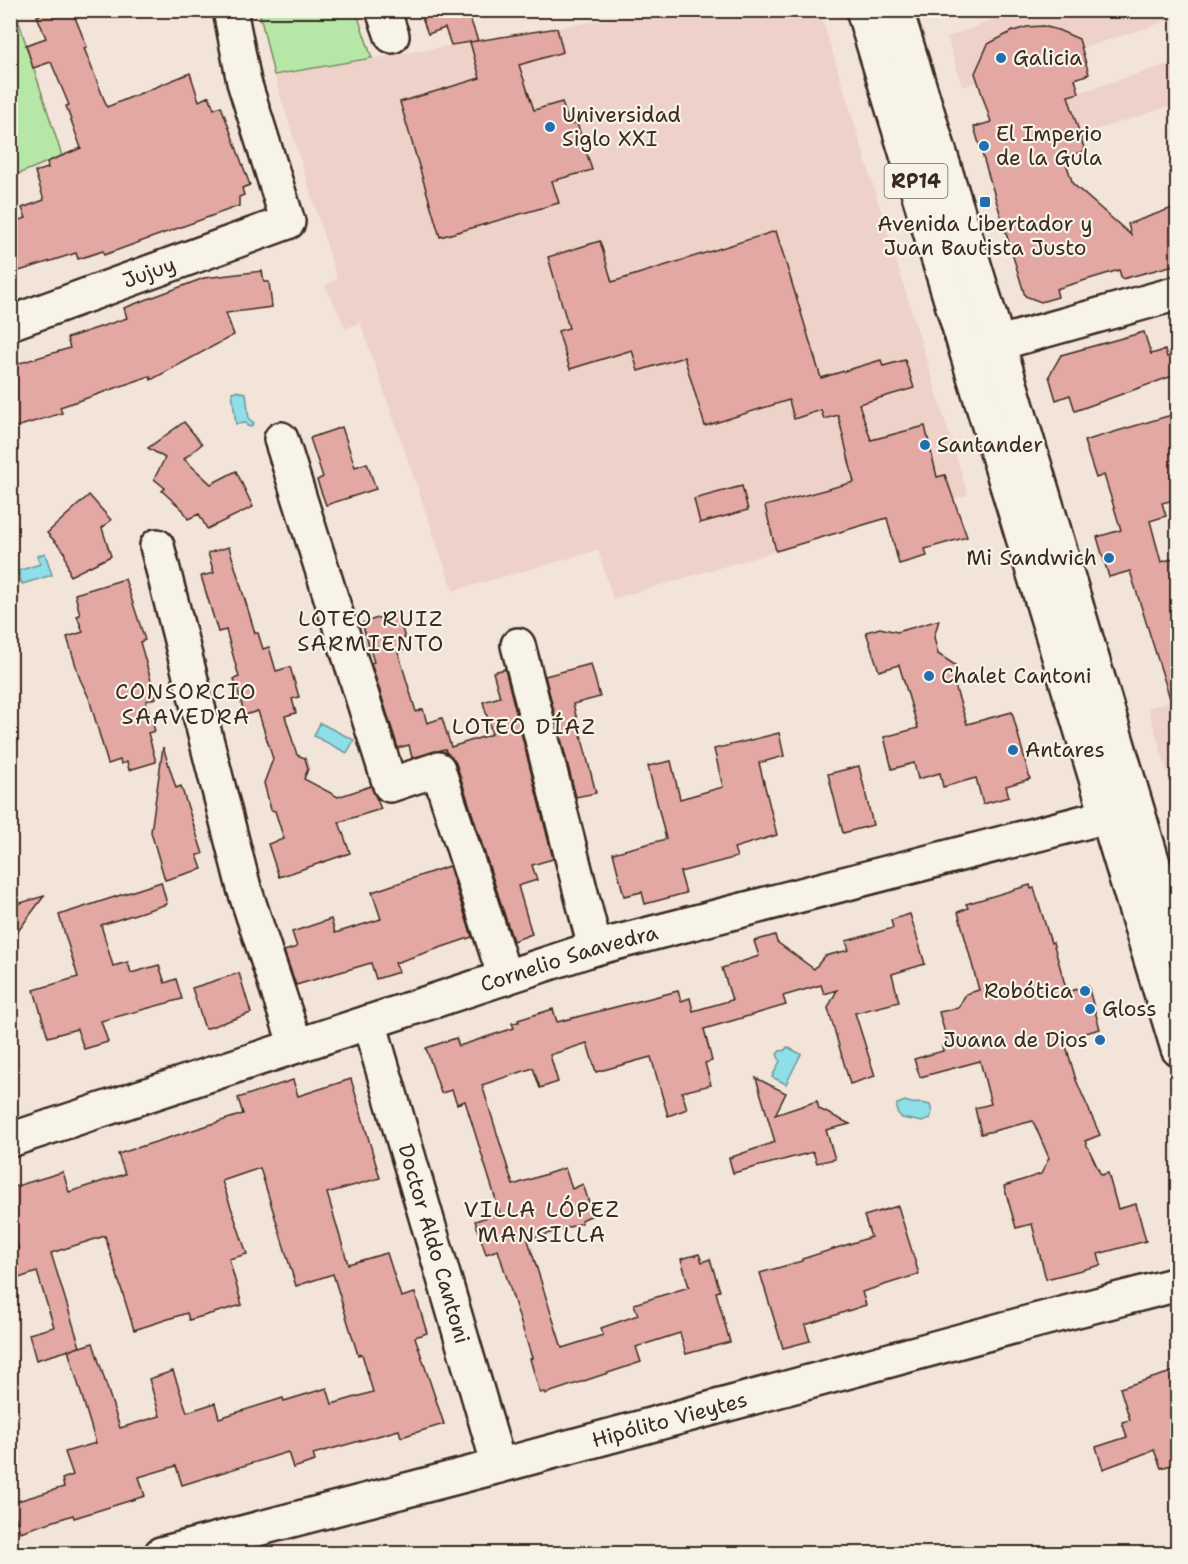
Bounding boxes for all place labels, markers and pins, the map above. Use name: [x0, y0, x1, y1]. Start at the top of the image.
place label: Galicia: [1013, 44, 1082, 72]
marker: Galicia: [994, 51, 1008, 65]
place label: Universidad Siglo XXI: [562, 101, 681, 153]
marker: Universidad Siglo XXI: [543, 120, 557, 134]
place label: El Imperio de la Gula: [996, 120, 1102, 172]
marker: El Imperio de la Gula: [977, 139, 991, 153]
marker: Avenida Libertador y Juan Bautista Justo: [978, 195, 992, 209]
place label: Avenida Libertador y Juan Bautista Justo: [877, 210, 1093, 262]
place label: Santander: [937, 431, 1043, 459]
marker: Santander: [918, 438, 932, 452]
place label: Mi Sandwich: [966, 544, 1097, 572]
marker: Mi Sandwich: [1102, 551, 1116, 565]
place label: Chalet Cantoni: [941, 662, 1092, 690]
marker: Chalet Cantoni: [922, 669, 936, 683]
place label: Antares: [1025, 736, 1105, 764]
marker: Antares: [1006, 743, 1020, 757]
place label: Robótica: [984, 977, 1073, 1005]
marker: Robótica: [1078, 984, 1092, 998]
place label: Gloss: [1102, 995, 1157, 1023]
marker: Gloss: [1083, 1002, 1097, 1016]
place label: Juana de Dios: [943, 1026, 1088, 1054]
marker: Juana de Dios: [1093, 1033, 1107, 1047]

